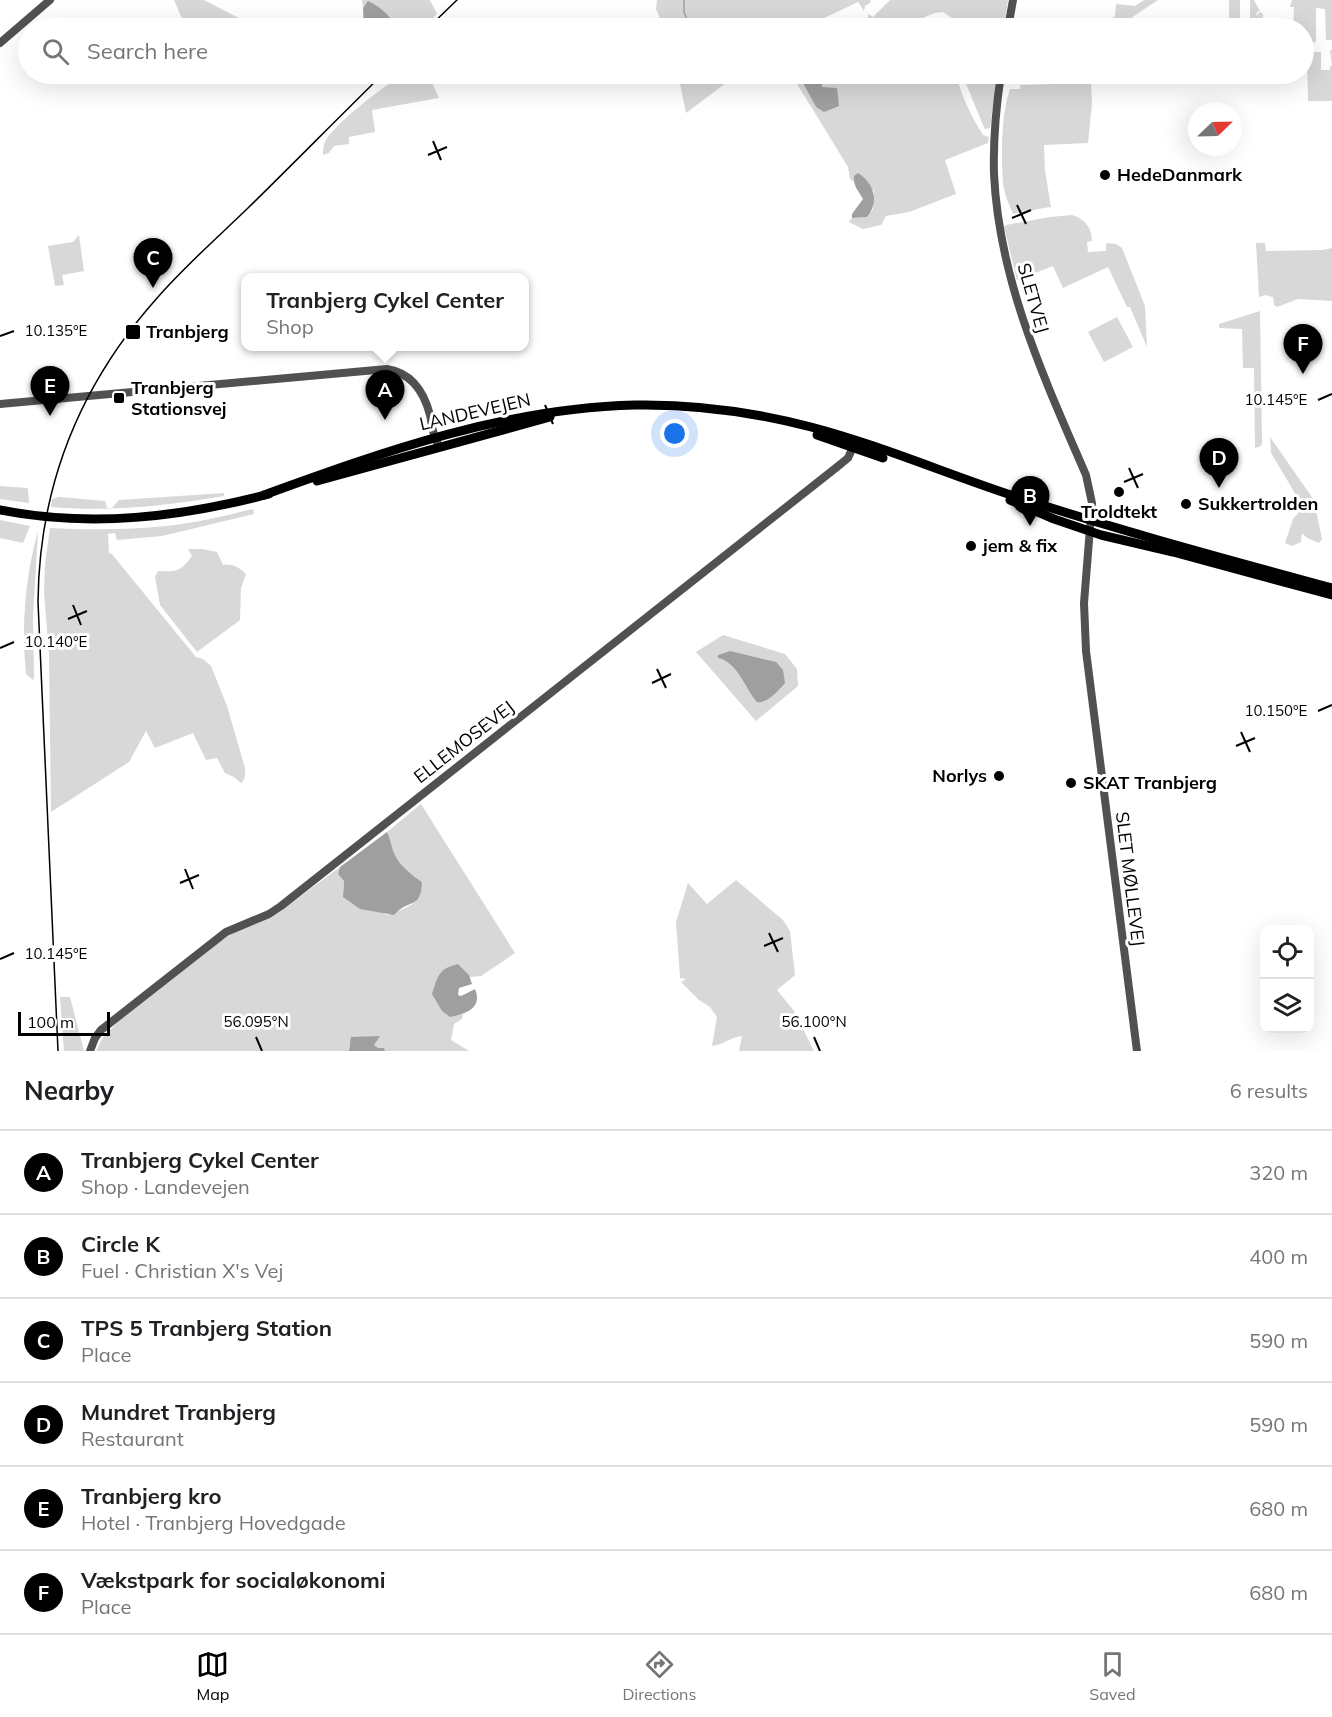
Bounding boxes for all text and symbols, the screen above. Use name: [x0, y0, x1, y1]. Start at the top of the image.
search box: [18, 18, 1314, 84]
icon: search: [39, 35, 72, 68]
text: Search here: [87, 37, 208, 65]
north arrow: [1188, 102, 1242, 156]
place label: HedeDanmark: [1117, 163, 1243, 186]
marker: HedeDanmark: [1098, 168, 1112, 182]
pin: C: [134, 238, 172, 288]
street label: SLETVEJ: [1013, 260, 1054, 335]
popup: [241, 273, 529, 351]
text: Tranbjerg Cykel Center: [266, 286, 504, 314]
text: Shop: [266, 314, 314, 339]
place label: Tranbjerg: [146, 320, 229, 343]
text: 10.135°E: [25, 321, 88, 340]
marker: Tranbjerg: [124, 323, 142, 341]
pin: F: [1284, 324, 1322, 374]
pin: E: [31, 366, 70, 416]
pin: A: [366, 370, 404, 420]
place label: Tranbjerg Stationsvej: [131, 376, 227, 420]
street label: LANDEVEJEN: [417, 388, 533, 435]
text: 10.145°E: [1245, 390, 1308, 409]
marker: Tranbjerg Stationsvej: [112, 391, 126, 405]
your location: [660, 419, 689, 448]
pin: D: [1200, 438, 1238, 488]
pin: B: [1010, 476, 1050, 526]
marker: Troldtekt: [1112, 485, 1126, 499]
place label: Sukkertrolden: [1198, 492, 1318, 515]
marker: Sukkertrolden: [1179, 497, 1193, 511]
place label: Troldtekt: [1081, 500, 1157, 523]
place label: jem & fix: [981, 534, 1058, 557]
marker: jem & fix: [964, 539, 978, 553]
text: 10.140°E: [25, 632, 88, 651]
street label: ELLEMOSEVEJ: [409, 695, 518, 788]
text: 10.150°E: [1245, 701, 1308, 720]
place label: Norlys: [932, 764, 987, 787]
marker: Norlys: [992, 769, 1006, 783]
place label: SKAT Tranbjerg: [1083, 771, 1217, 794]
marker: SKAT Tranbjerg: [1064, 776, 1078, 790]
street label: SLET MØLLEVEJ: [1111, 810, 1150, 948]
map controls: [1260, 925, 1314, 1033]
button: locate: [1260, 925, 1314, 979]
text: 10.145°E: [25, 944, 88, 963]
button: layers: [1260, 979, 1314, 1033]
scale bar: [18, 1009, 110, 1036]
text: 100 m: [27, 1012, 74, 1032]
text: 56.095°N: [223, 1012, 289, 1031]
text: 56.100°N: [781, 1012, 847, 1031]
text: Nearby: [24, 1074, 114, 1107]
text: 6 results: [1230, 1078, 1308, 1103]
text: Tranbjerg Cykel Center: [81, 1146, 319, 1174]
text: A: [36, 1160, 51, 1185]
text: 320 m: [1249, 1160, 1308, 1185]
text: Shop · Landevejen: [81, 1174, 250, 1199]
text: Circle K: [81, 1230, 160, 1258]
text: B: [37, 1244, 50, 1269]
text: 400 m: [1249, 1244, 1308, 1269]
text: Fuel · Christian X's Vej: [81, 1258, 283, 1283]
text: TPS 5 Tranbjerg Station: [81, 1314, 332, 1342]
text: C: [37, 1328, 50, 1353]
text: 590 m: [1249, 1328, 1308, 1353]
text: Place: [81, 1342, 131, 1367]
text: Mundret Tranbjerg: [81, 1398, 276, 1426]
text: D: [36, 1412, 51, 1437]
text: 590 m: [1249, 1412, 1308, 1437]
text: Restaurant: [81, 1426, 184, 1451]
text: Tranbjerg kro: [81, 1482, 222, 1510]
text: E: [38, 1496, 49, 1521]
text: 680 m: [1249, 1496, 1308, 1521]
text: Hotel · Tranbjerg Hovedgade: [81, 1510, 346, 1535]
text: Vækstpark for socialøkonomi: [81, 1566, 386, 1594]
text: F: [38, 1580, 49, 1605]
text: 680 m: [1249, 1580, 1308, 1605]
text: Place: [81, 1594, 131, 1619]
tab: Map: [196, 1648, 229, 1704]
tab: Directions: [622, 1648, 696, 1704]
tab: Saved: [1089, 1648, 1136, 1704]

